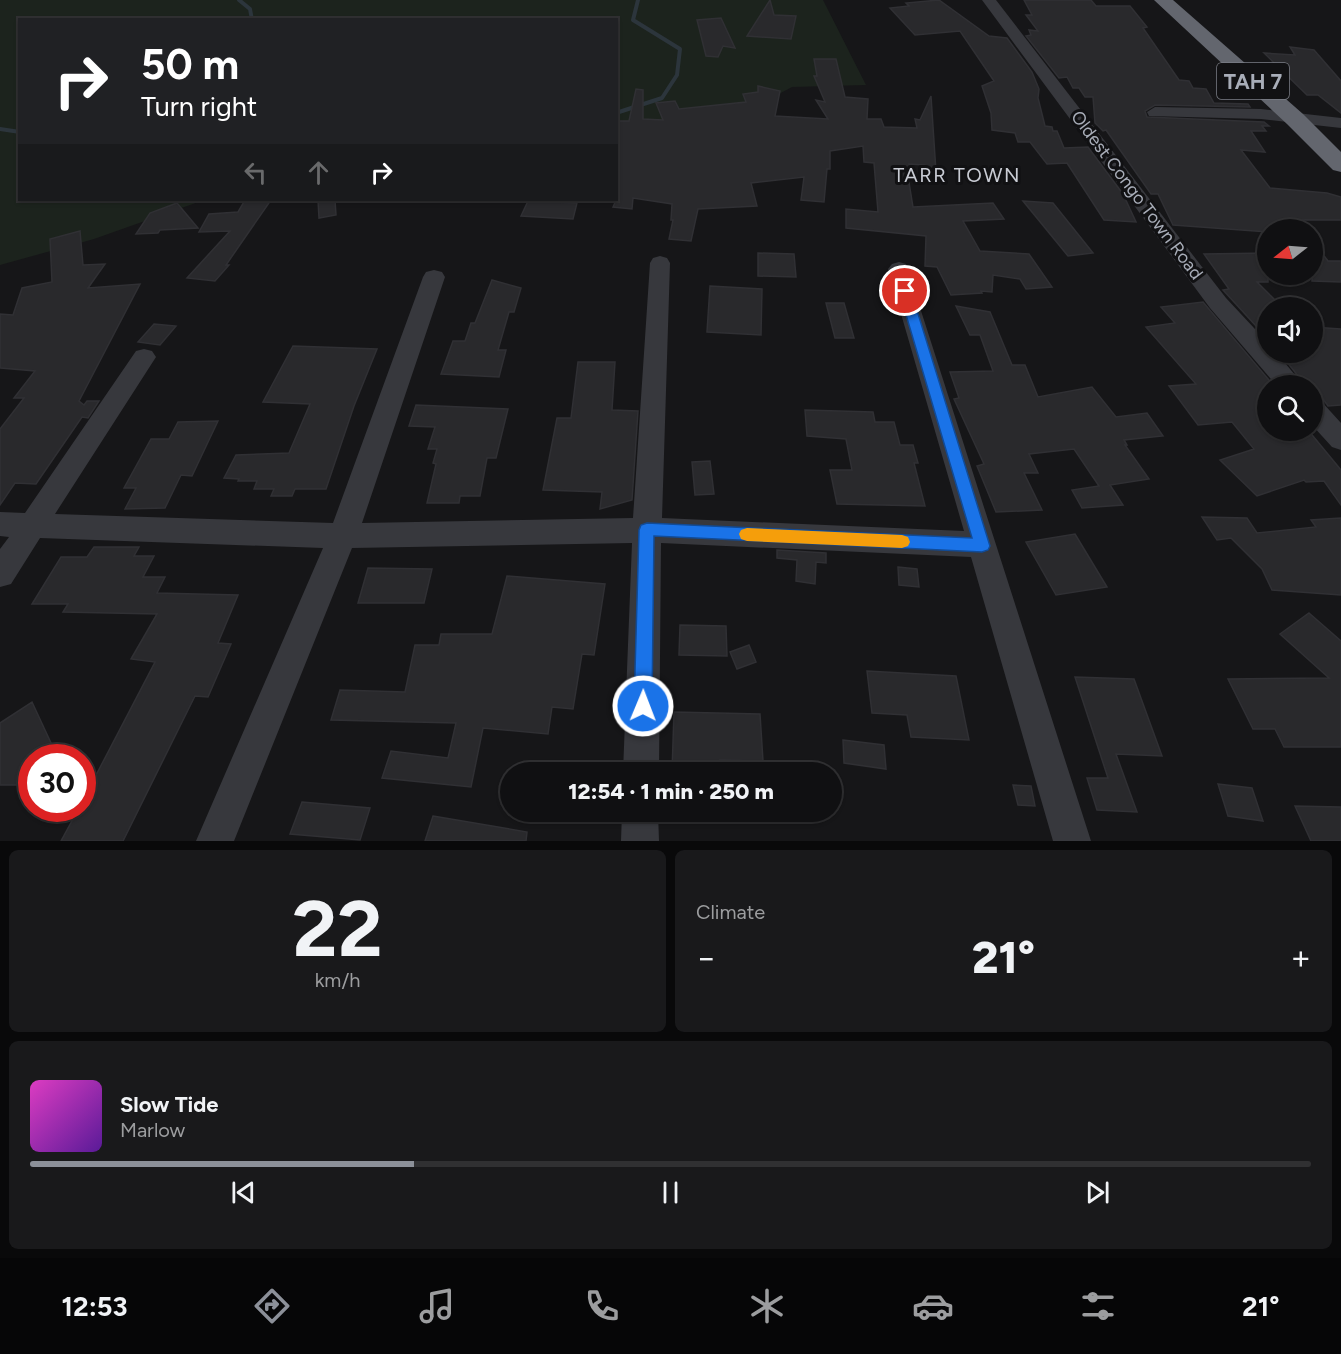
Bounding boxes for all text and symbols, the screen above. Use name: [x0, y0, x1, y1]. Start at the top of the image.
text: 50 m: [141, 39, 239, 90]
icon: right: [42, 42, 120, 120]
road number: TAH 7: [1217, 63, 1289, 99]
text: Turn right: [141, 90, 257, 123]
street label: Oldest Congo Town Road: [1066, 106, 1208, 284]
icon: left: [239, 156, 272, 189]
icon: ahead: [302, 156, 335, 189]
icon: right: [365, 156, 398, 189]
district label: TARR TOWN: [893, 163, 1021, 187]
north arrow: [1257, 219, 1323, 285]
map controls: [1257, 219, 1323, 441]
pin: [879, 265, 930, 316]
icon: arrive: [888, 274, 921, 307]
button: sound: [1257, 297, 1323, 363]
button: search: [1257, 375, 1323, 441]
position arrow: [611, 674, 675, 738]
speed limit sign: 30: [18, 744, 96, 822]
text: 12:54 · 1 min · 250 m: [568, 778, 774, 805]
text: 22: [292, 882, 383, 976]
text: Climate: [696, 900, 765, 924]
text: 21°: [972, 930, 1035, 984]
text: −: [696, 938, 717, 977]
text: +: [1290, 938, 1311, 977]
text: km/h: [315, 968, 360, 992]
text: Slow Tide: [120, 1091, 219, 1118]
text: Marlow: [120, 1118, 185, 1142]
icon: previous: [227, 1176, 260, 1209]
icon: pause: [654, 1176, 687, 1209]
icon: next: [1081, 1176, 1114, 1209]
icon: directions: [251, 1285, 293, 1327]
icon: music: [416, 1285, 458, 1327]
icon: phone: [581, 1285, 623, 1327]
icon: climate: [746, 1285, 788, 1327]
icon: car: [912, 1285, 954, 1327]
icon: filters: [1077, 1285, 1119, 1327]
text: 12:53: [62, 1290, 127, 1323]
text: 21°: [1242, 1290, 1279, 1323]

